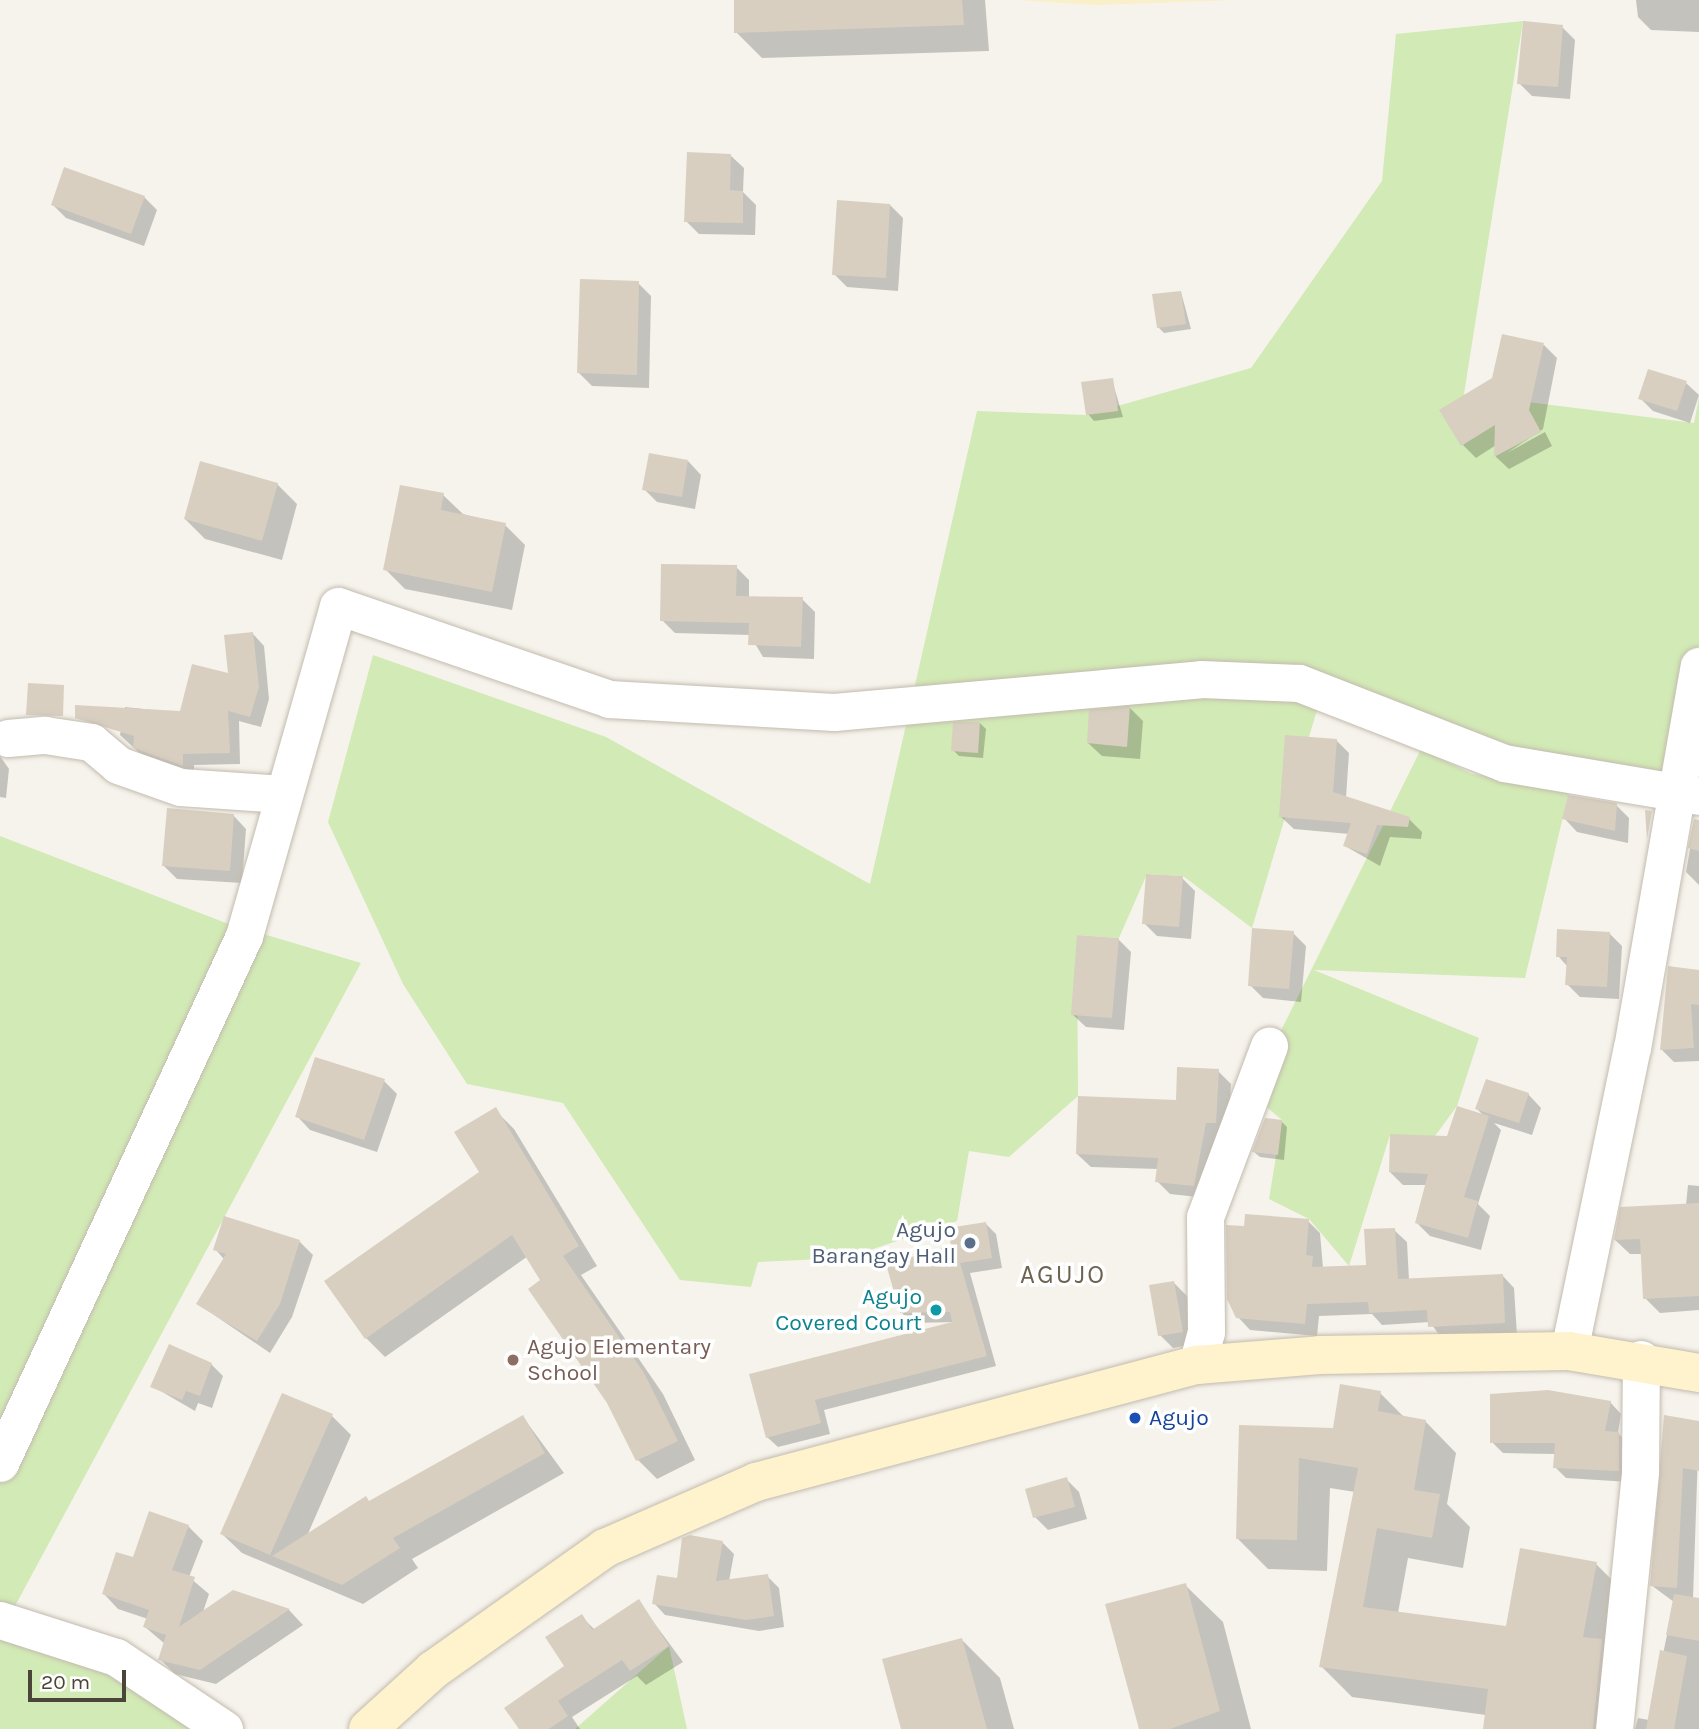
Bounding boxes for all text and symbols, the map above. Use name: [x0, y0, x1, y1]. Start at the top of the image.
place label: Agujo Barangay Hall: [811, 1216, 956, 1270]
marker: Agujo Barangay Hall: [962, 1235, 978, 1251]
district label: AGUJO: [1021, 1259, 1105, 1291]
place label: Agujo Covered Court: [775, 1283, 922, 1337]
marker: Agujo Covered Court: [928, 1302, 944, 1318]
place label: Agujo Elementary School: [527, 1333, 711, 1387]
marker: Agujo Elementary School: [505, 1352, 521, 1368]
place label: Agujo: [1149, 1404, 1209, 1432]
marker: Agujo: [1127, 1410, 1143, 1426]
scale bar: [32, 1656, 130, 1700]
text: 20 m: [41, 1670, 90, 1694]

